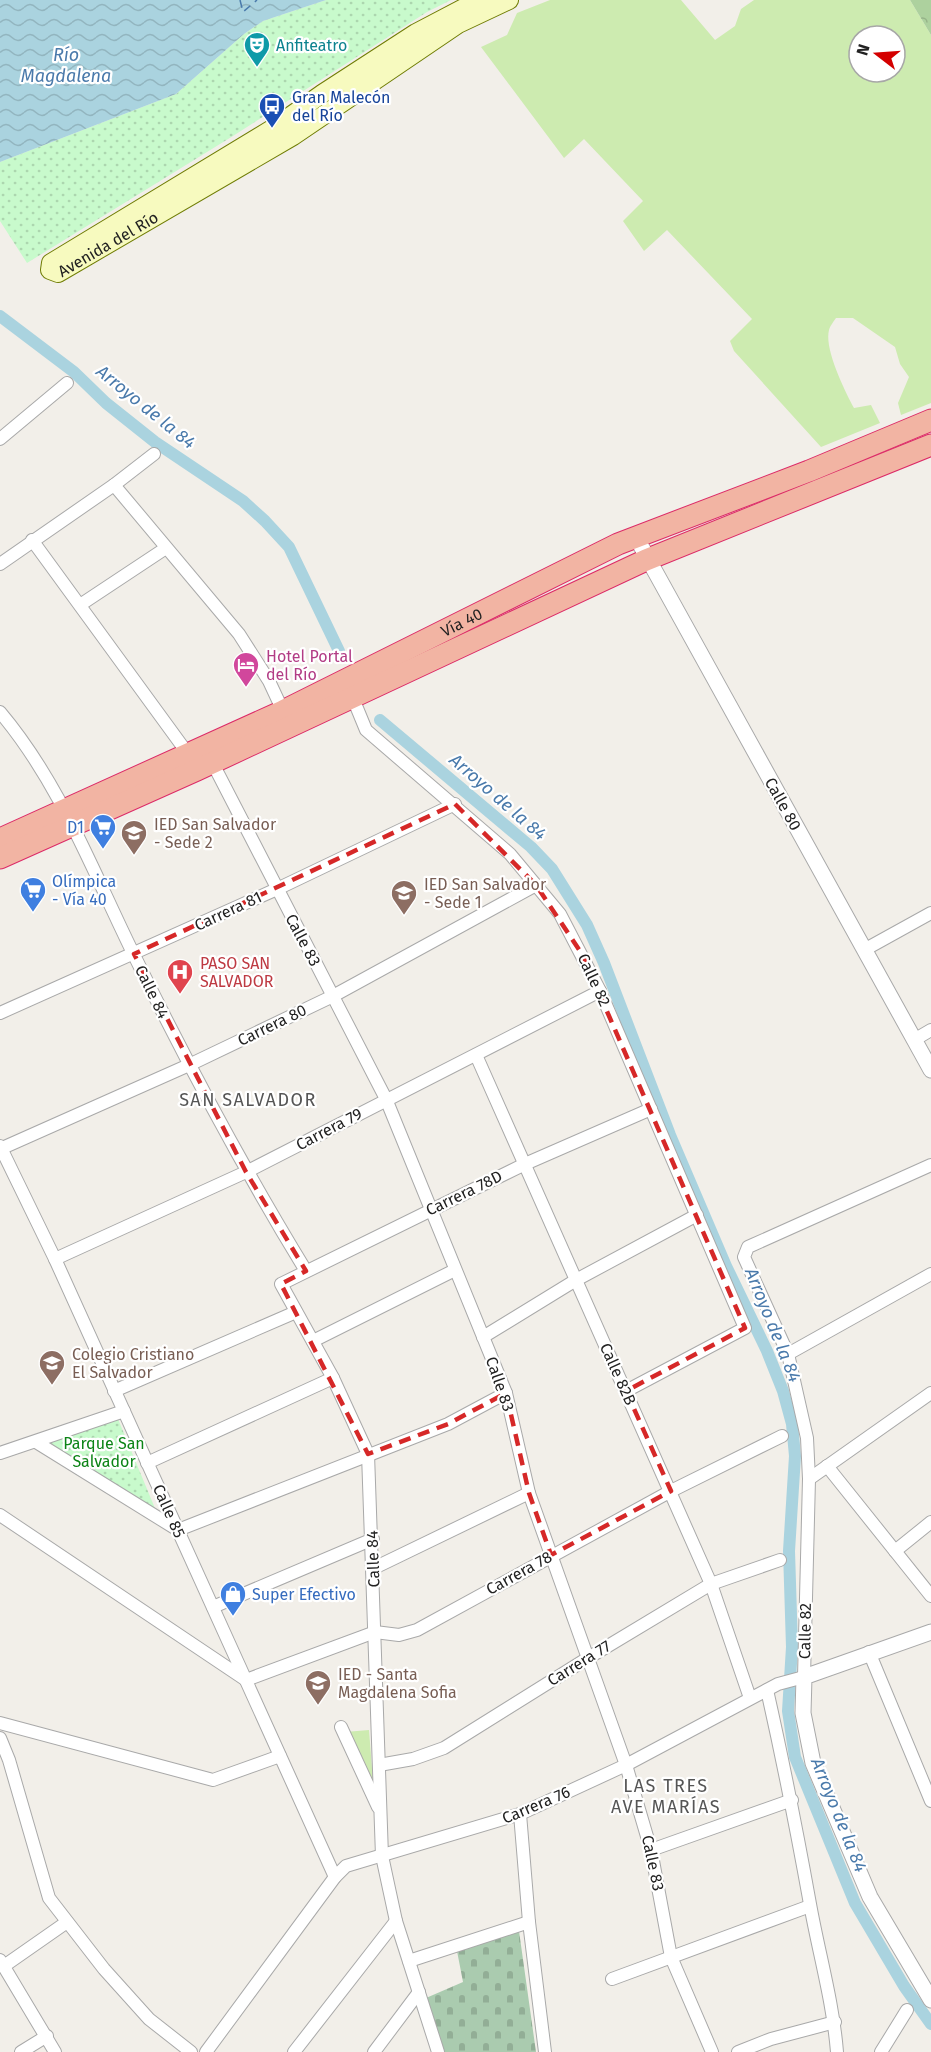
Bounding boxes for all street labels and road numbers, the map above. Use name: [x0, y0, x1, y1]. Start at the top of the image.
street label: Avenida del Río: [54, 207, 161, 281]
street label: Vía 40: [438, 604, 485, 640]
street label: Calle 80: [761, 774, 805, 834]
street label: Carrera 81: [191, 887, 265, 935]
street label: Calle 83: [281, 911, 325, 969]
street label: Calle 82: [574, 951, 615, 1010]
street label: Calle 84: [131, 962, 173, 1022]
street label: Carrera 80: [234, 1000, 310, 1050]
street label: Carrera 79: [293, 1104, 365, 1154]
street label: Carrera 78D: [423, 1166, 505, 1220]
street label: Calle 82B: [596, 1340, 640, 1408]
street label: Calle 83: [482, 1354, 518, 1414]
street label: Calle 85: [149, 1481, 189, 1541]
street label: Calle 84: [362, 1530, 383, 1588]
street label: Carrera 78: [483, 1547, 555, 1599]
street label: Calle 82: [795, 1603, 815, 1659]
street label: Carrera 77: [544, 1636, 614, 1690]
street label: Carrera 76: [499, 1782, 573, 1828]
street label: Calle 83: [638, 1833, 668, 1893]

